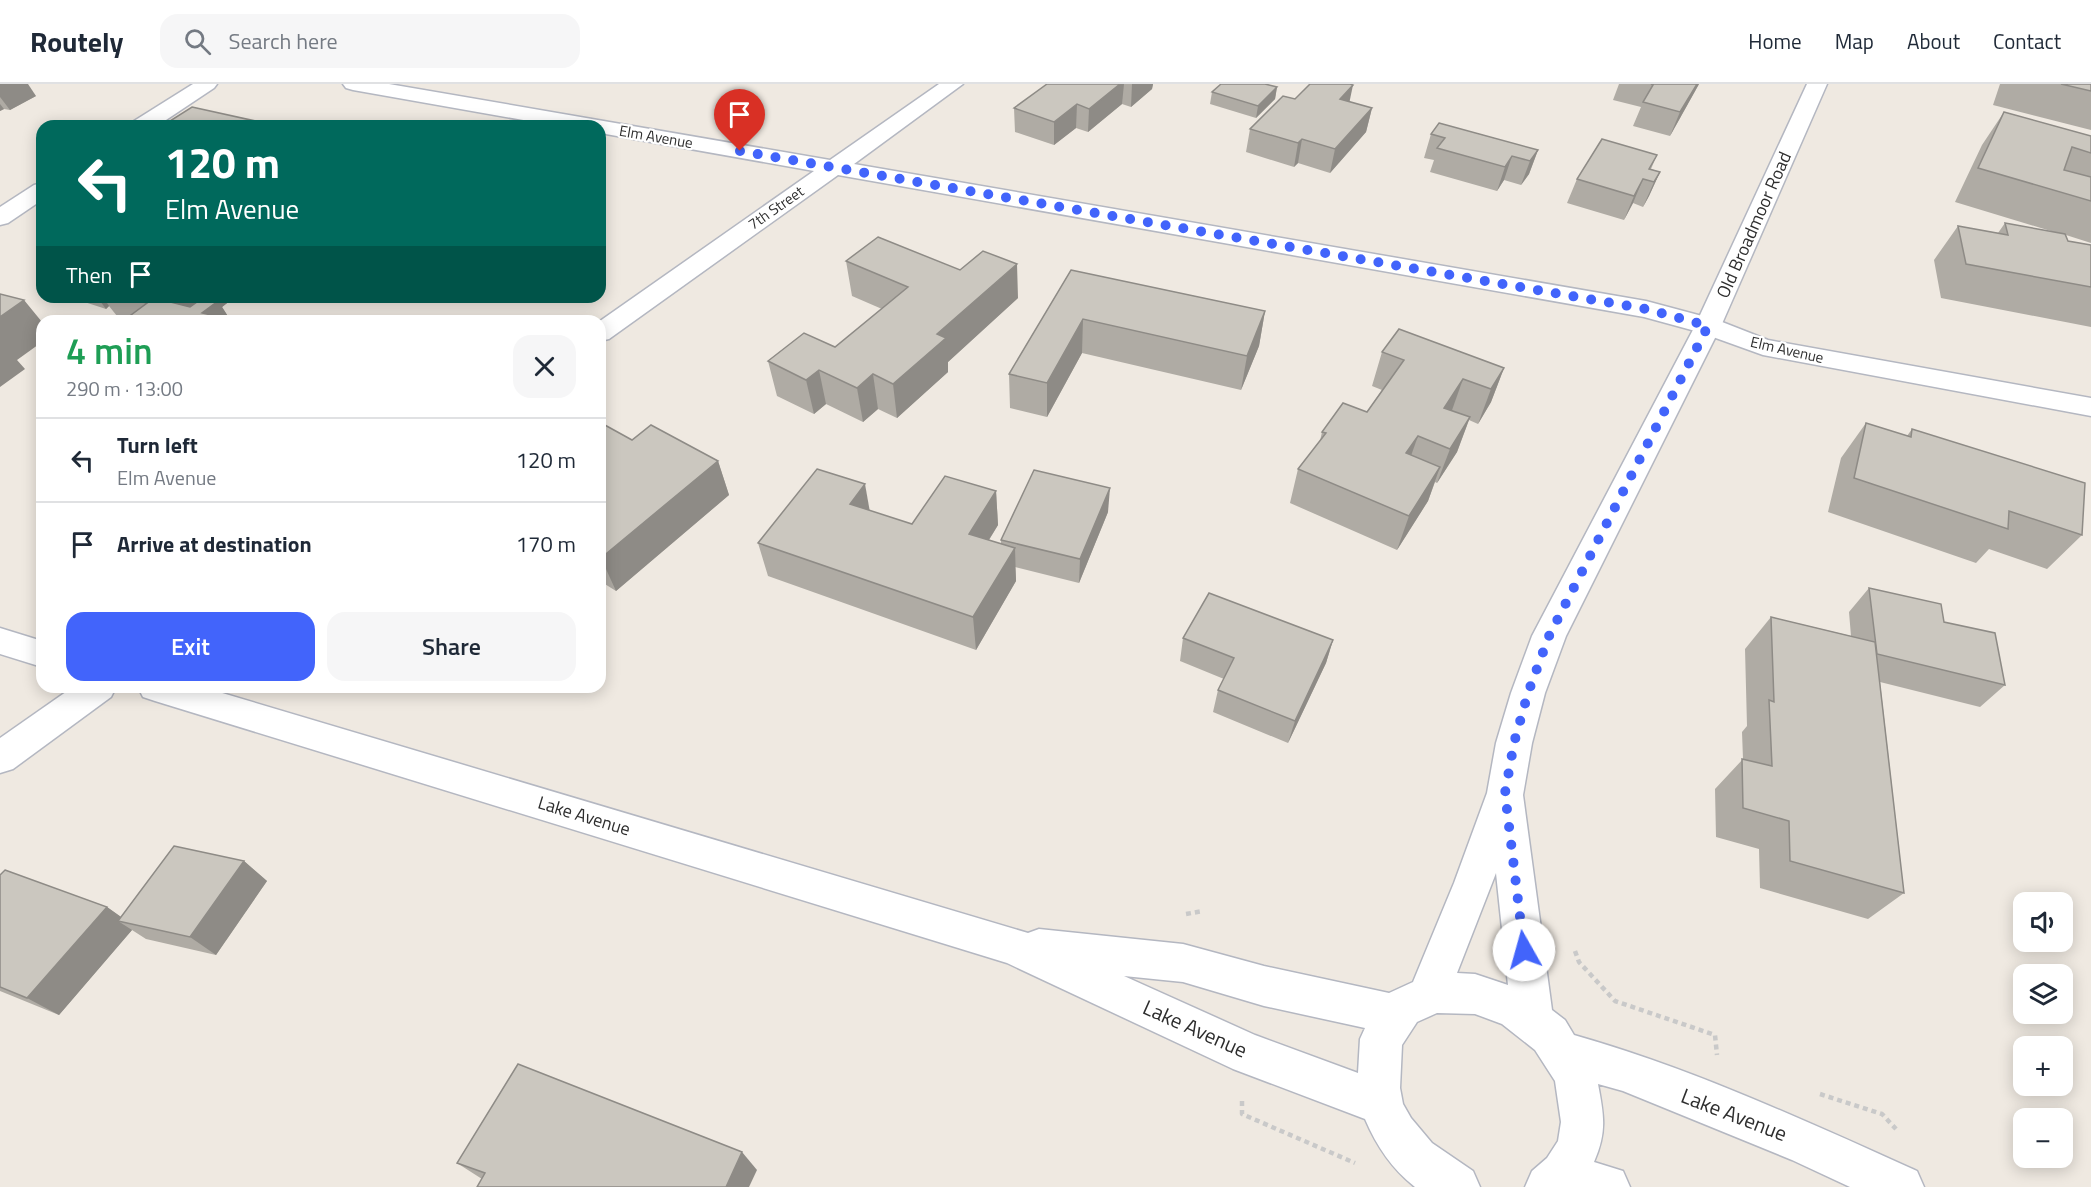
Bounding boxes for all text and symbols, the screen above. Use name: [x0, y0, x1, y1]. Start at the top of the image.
search box: [160, 14, 580, 68]
text: Routely: [30, 20, 124, 63]
text: Search here: [229, 24, 338, 58]
icon: search: [181, 25, 214, 58]
text: Home: [1748, 25, 1802, 57]
text: Map: [1835, 25, 1874, 57]
text: About: [1907, 25, 1960, 57]
text: Contact: [1993, 25, 2061, 57]
pin: [714, 89, 765, 151]
icon: arrive: [723, 98, 756, 131]
street label: Elm Avenue: [617, 119, 695, 154]
text: 120 m: [165, 130, 280, 194]
icon: left: [66, 144, 144, 222]
street label: Old Broadmoor Road: [1709, 147, 1798, 302]
street label: 7th Street: [743, 179, 809, 235]
text: Elm Avenue: [165, 188, 299, 229]
text: Then: [66, 258, 112, 292]
icon: arrive: [124, 258, 157, 291]
text: 4 min: [66, 323, 153, 378]
street label: Elm Avenue: [1748, 330, 1826, 369]
button: close: [513, 335, 576, 398]
text: 290 m · 13:00: [66, 373, 183, 404]
text: Turn left: [117, 428, 198, 462]
text: 120 m: [516, 443, 576, 477]
icon: left: [66, 444, 99, 477]
text: Elm Avenue: [117, 462, 216, 493]
text: Arrive at destination: [117, 527, 312, 561]
text: 170 m: [516, 527, 576, 561]
icon: arrive: [66, 528, 99, 561]
button: Exit: [66, 612, 315, 681]
button: Share: [327, 612, 576, 681]
street label: Lake Avenue: [535, 789, 634, 842]
map controls: [2013, 892, 2073, 1168]
button: sound: [2013, 892, 2073, 952]
position arrow: [1492, 918, 1556, 982]
button: layers: [2013, 964, 2073, 1024]
street label: Lake Avenue: [1138, 991, 1253, 1065]
button: +: [2013, 1036, 2073, 1096]
street label: Lake Avenue: [1677, 1079, 1792, 1149]
button: −: [2013, 1108, 2073, 1168]

